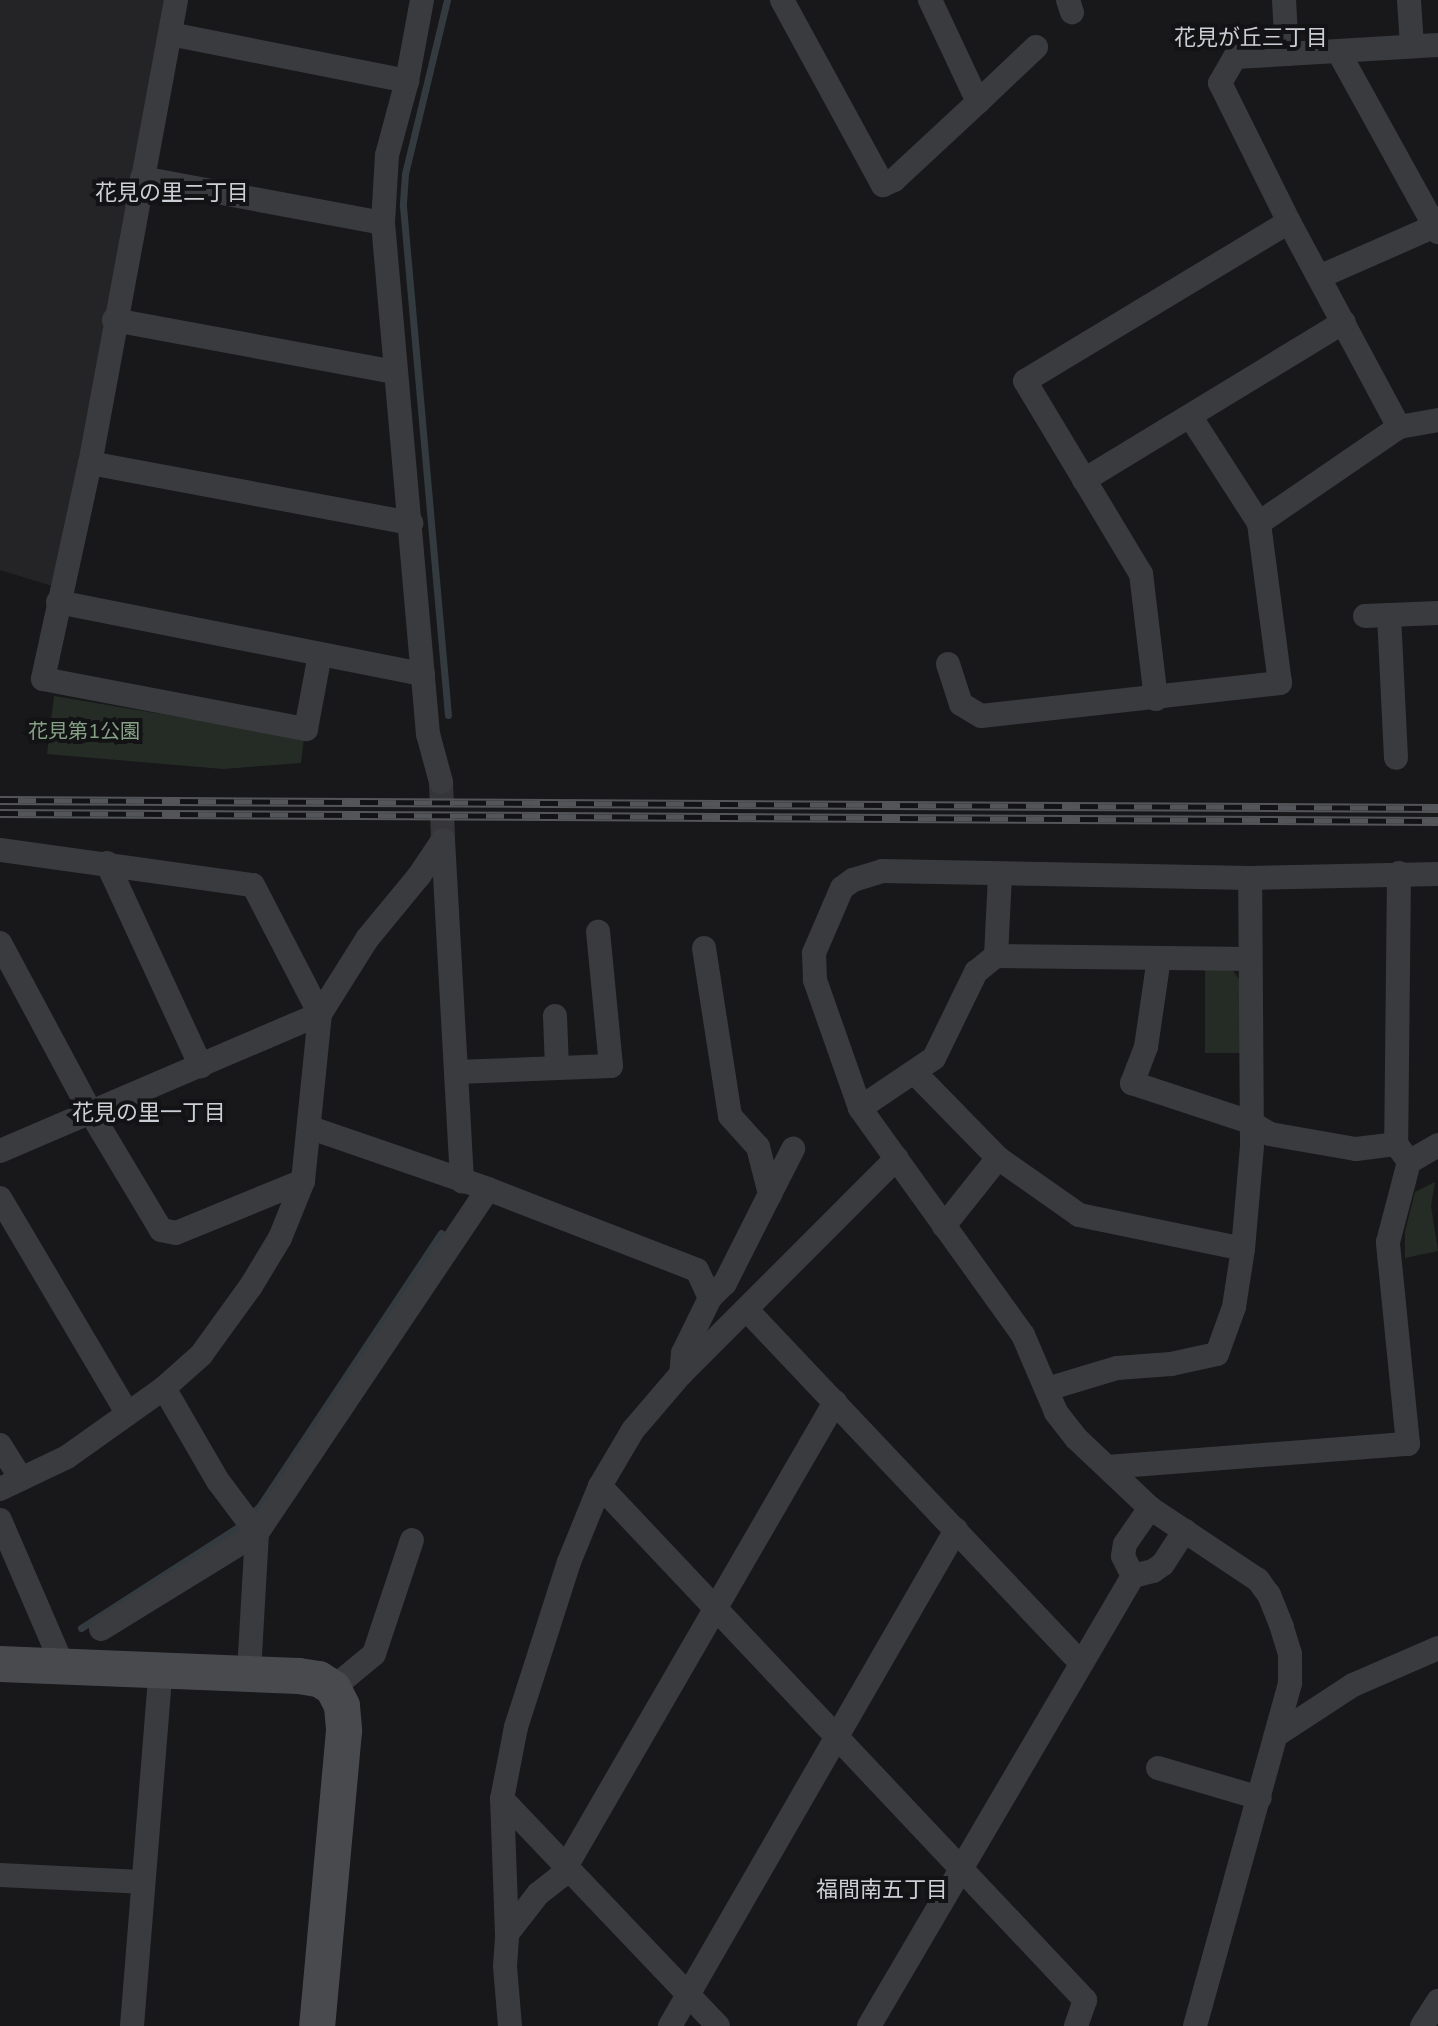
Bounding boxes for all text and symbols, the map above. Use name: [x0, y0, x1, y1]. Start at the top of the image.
district label: 花見が丘三丁目: [1174, 25, 1328, 51]
district label: 花見の里二丁目: [95, 180, 249, 206]
park label: 花見第1公園: [28, 718, 140, 742]
district label: 花見の里一丁目: [72, 1100, 226, 1126]
district label: 福間南五丁目: [816, 1877, 948, 1903]

